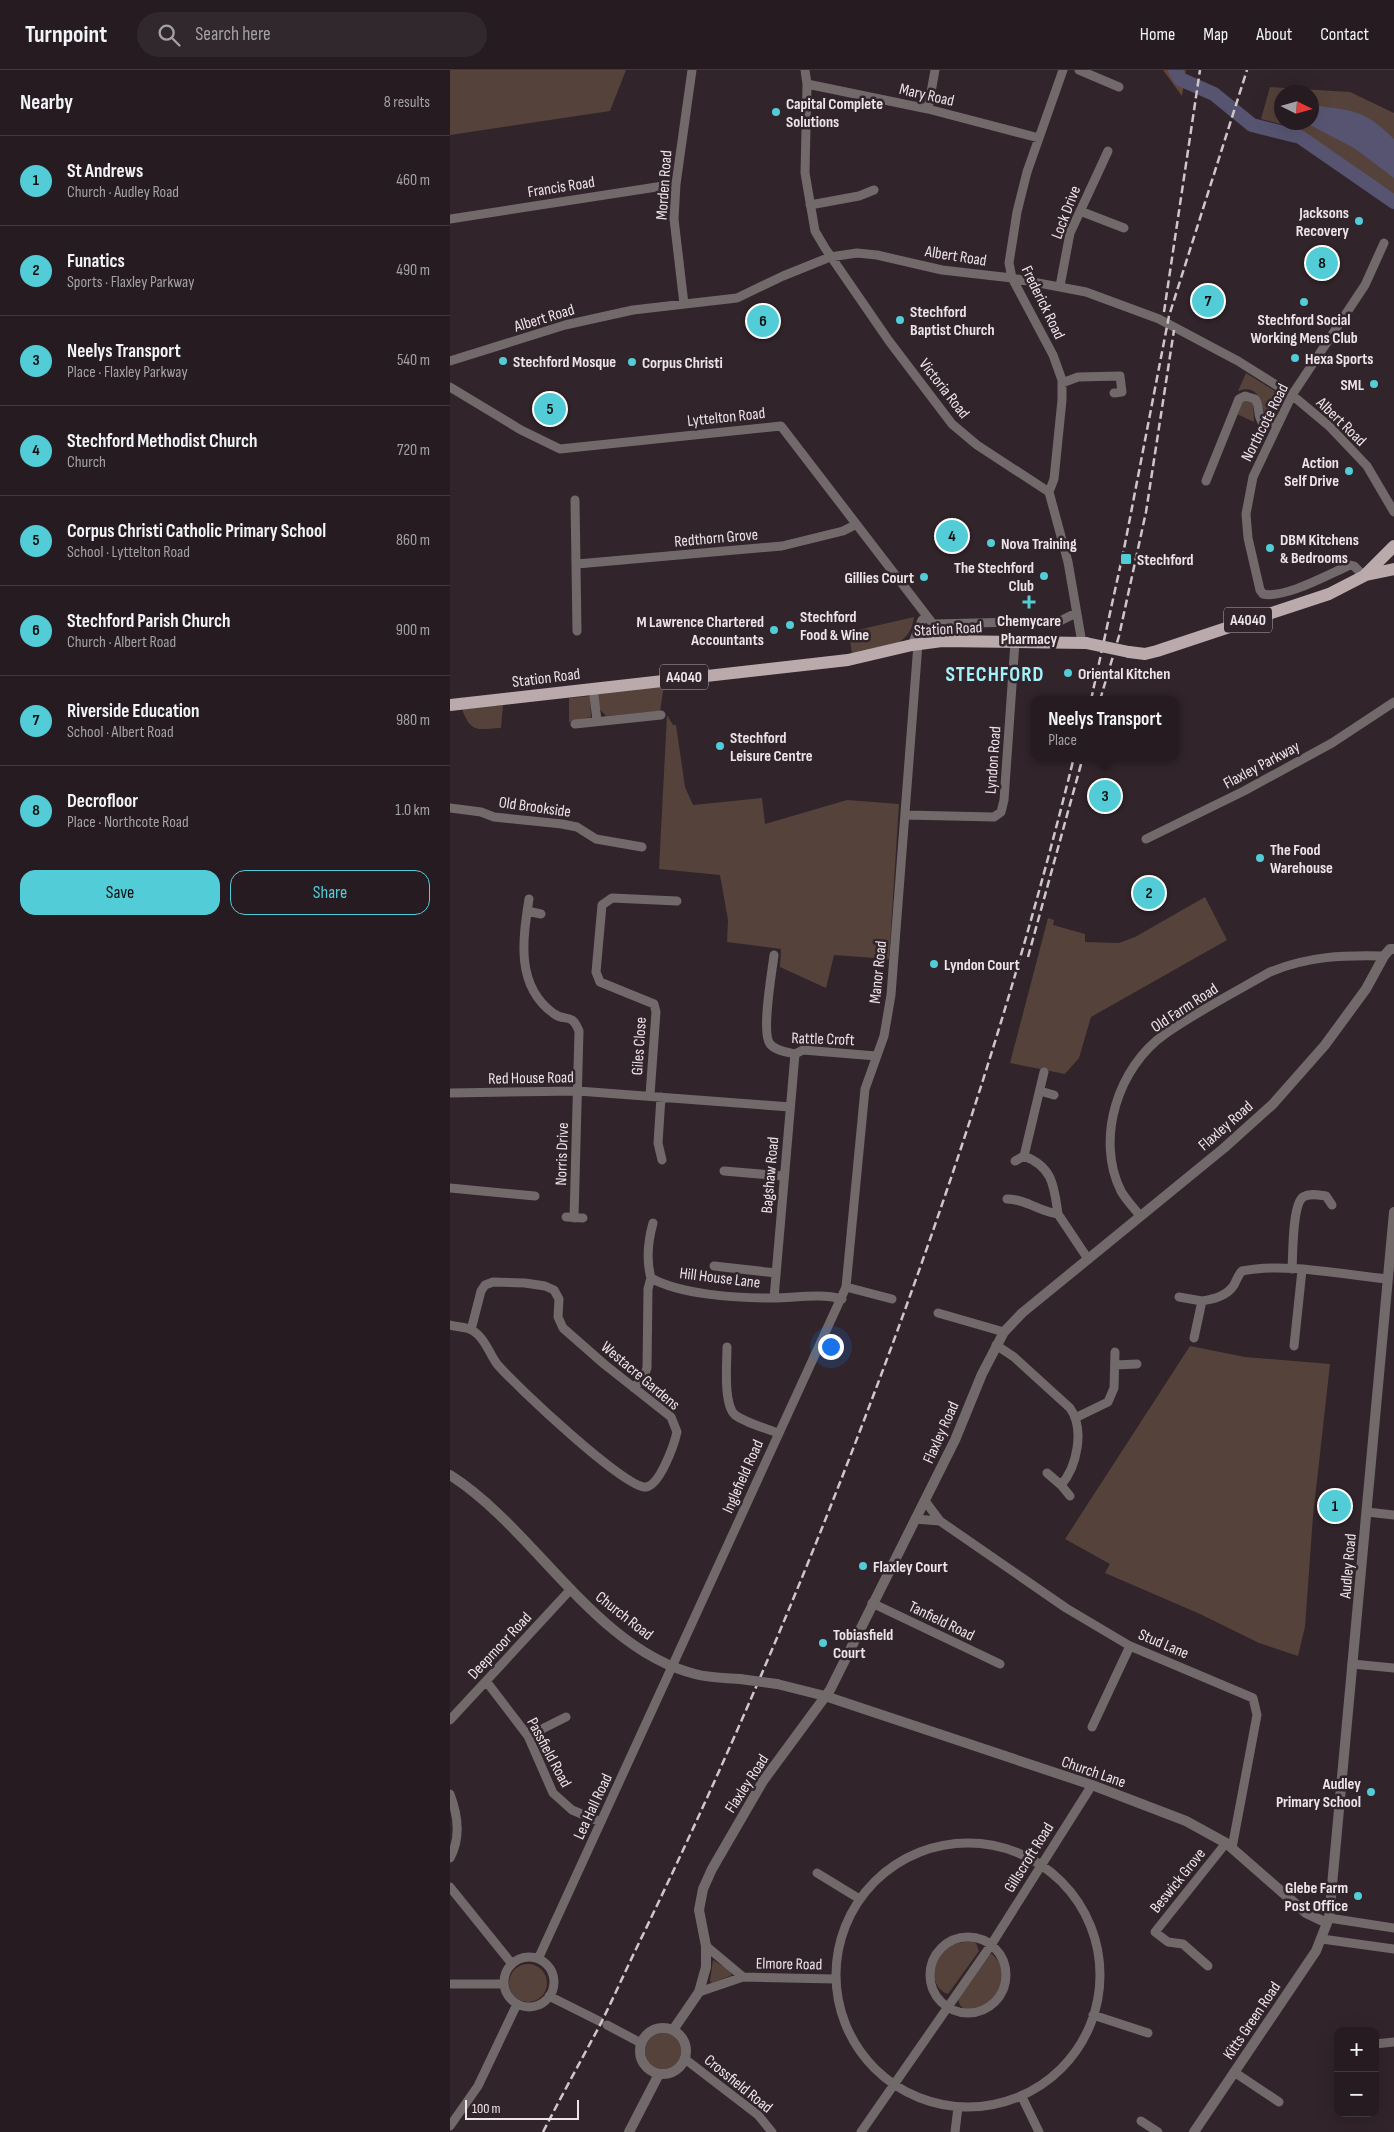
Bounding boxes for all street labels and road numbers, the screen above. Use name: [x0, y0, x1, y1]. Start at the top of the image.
street label: Mary Road: [897, 80, 956, 111]
street label: Morden Road: [653, 150, 676, 221]
street label: Francis Road: [526, 173, 596, 202]
street label: Lock Drive: [1048, 183, 1085, 242]
street label: Albert Road: [923, 242, 988, 271]
street label: Frederick Road: [1017, 263, 1069, 342]
street label: Albert Road: [511, 300, 577, 337]
street label: Victoria Road: [915, 355, 973, 423]
street label: Northcote Road: [1238, 381, 1293, 465]
street label: Albert Road: [1311, 393, 1370, 450]
street label: Lyttelton Road: [686, 404, 766, 431]
street label: Redthorn Grove: [673, 525, 759, 552]
road number: A4040: [1224, 608, 1272, 632]
street label: Station Road: [913, 618, 983, 641]
road number: A4040: [660, 664, 708, 690]
street label: Station Road: [511, 665, 581, 692]
street label: Lyndon Road: [982, 726, 1005, 795]
street label: Flaxley Parkway: [1220, 737, 1303, 793]
street label: Old Brookside: [498, 793, 572, 822]
street label: Manor Road: [866, 940, 891, 1004]
street label: Old Farm Road: [1148, 980, 1222, 1037]
street label: Giles Close: [628, 1016, 651, 1076]
street label: Rattle Croft: [791, 1029, 855, 1050]
street label: Red House Road: [488, 1068, 574, 1089]
street label: Flaxley Road: [1195, 1097, 1257, 1155]
street label: Norris Drive: [552, 1122, 573, 1186]
street label: Bagshaw Road: [758, 1136, 783, 1214]
street label: Hill House Lane: [678, 1264, 761, 1293]
street label: Westacre Gardens: [597, 1338, 683, 1415]
street label: Flaxley Road: [919, 1399, 963, 1467]
street label: Inglefield Road: [719, 1437, 768, 1516]
street label: Audley Road: [1336, 1533, 1361, 1600]
street label: Church Road: [591, 1588, 657, 1645]
street label: Tanfield Road: [905, 1597, 977, 1645]
street label: Deepmoor Road: [464, 1609, 536, 1683]
street label: Stud Lane: [1135, 1625, 1192, 1663]
street label: Passfield Road: [522, 1715, 575, 1791]
street label: Flaxley Road: [721, 1751, 773, 1817]
street label: Church Lane: [1059, 1753, 1128, 1792]
street label: Lea Hall Road: [570, 1771, 617, 1843]
street label: Gillscroft Road: [1000, 1819, 1058, 1896]
street label: Beswick Grove: [1146, 1845, 1210, 1917]
street label: Elmore Road: [756, 1954, 822, 1975]
street label: Kitts Green Road: [1219, 1978, 1285, 2063]
street label: Crossfield Road: [700, 2051, 776, 2117]

